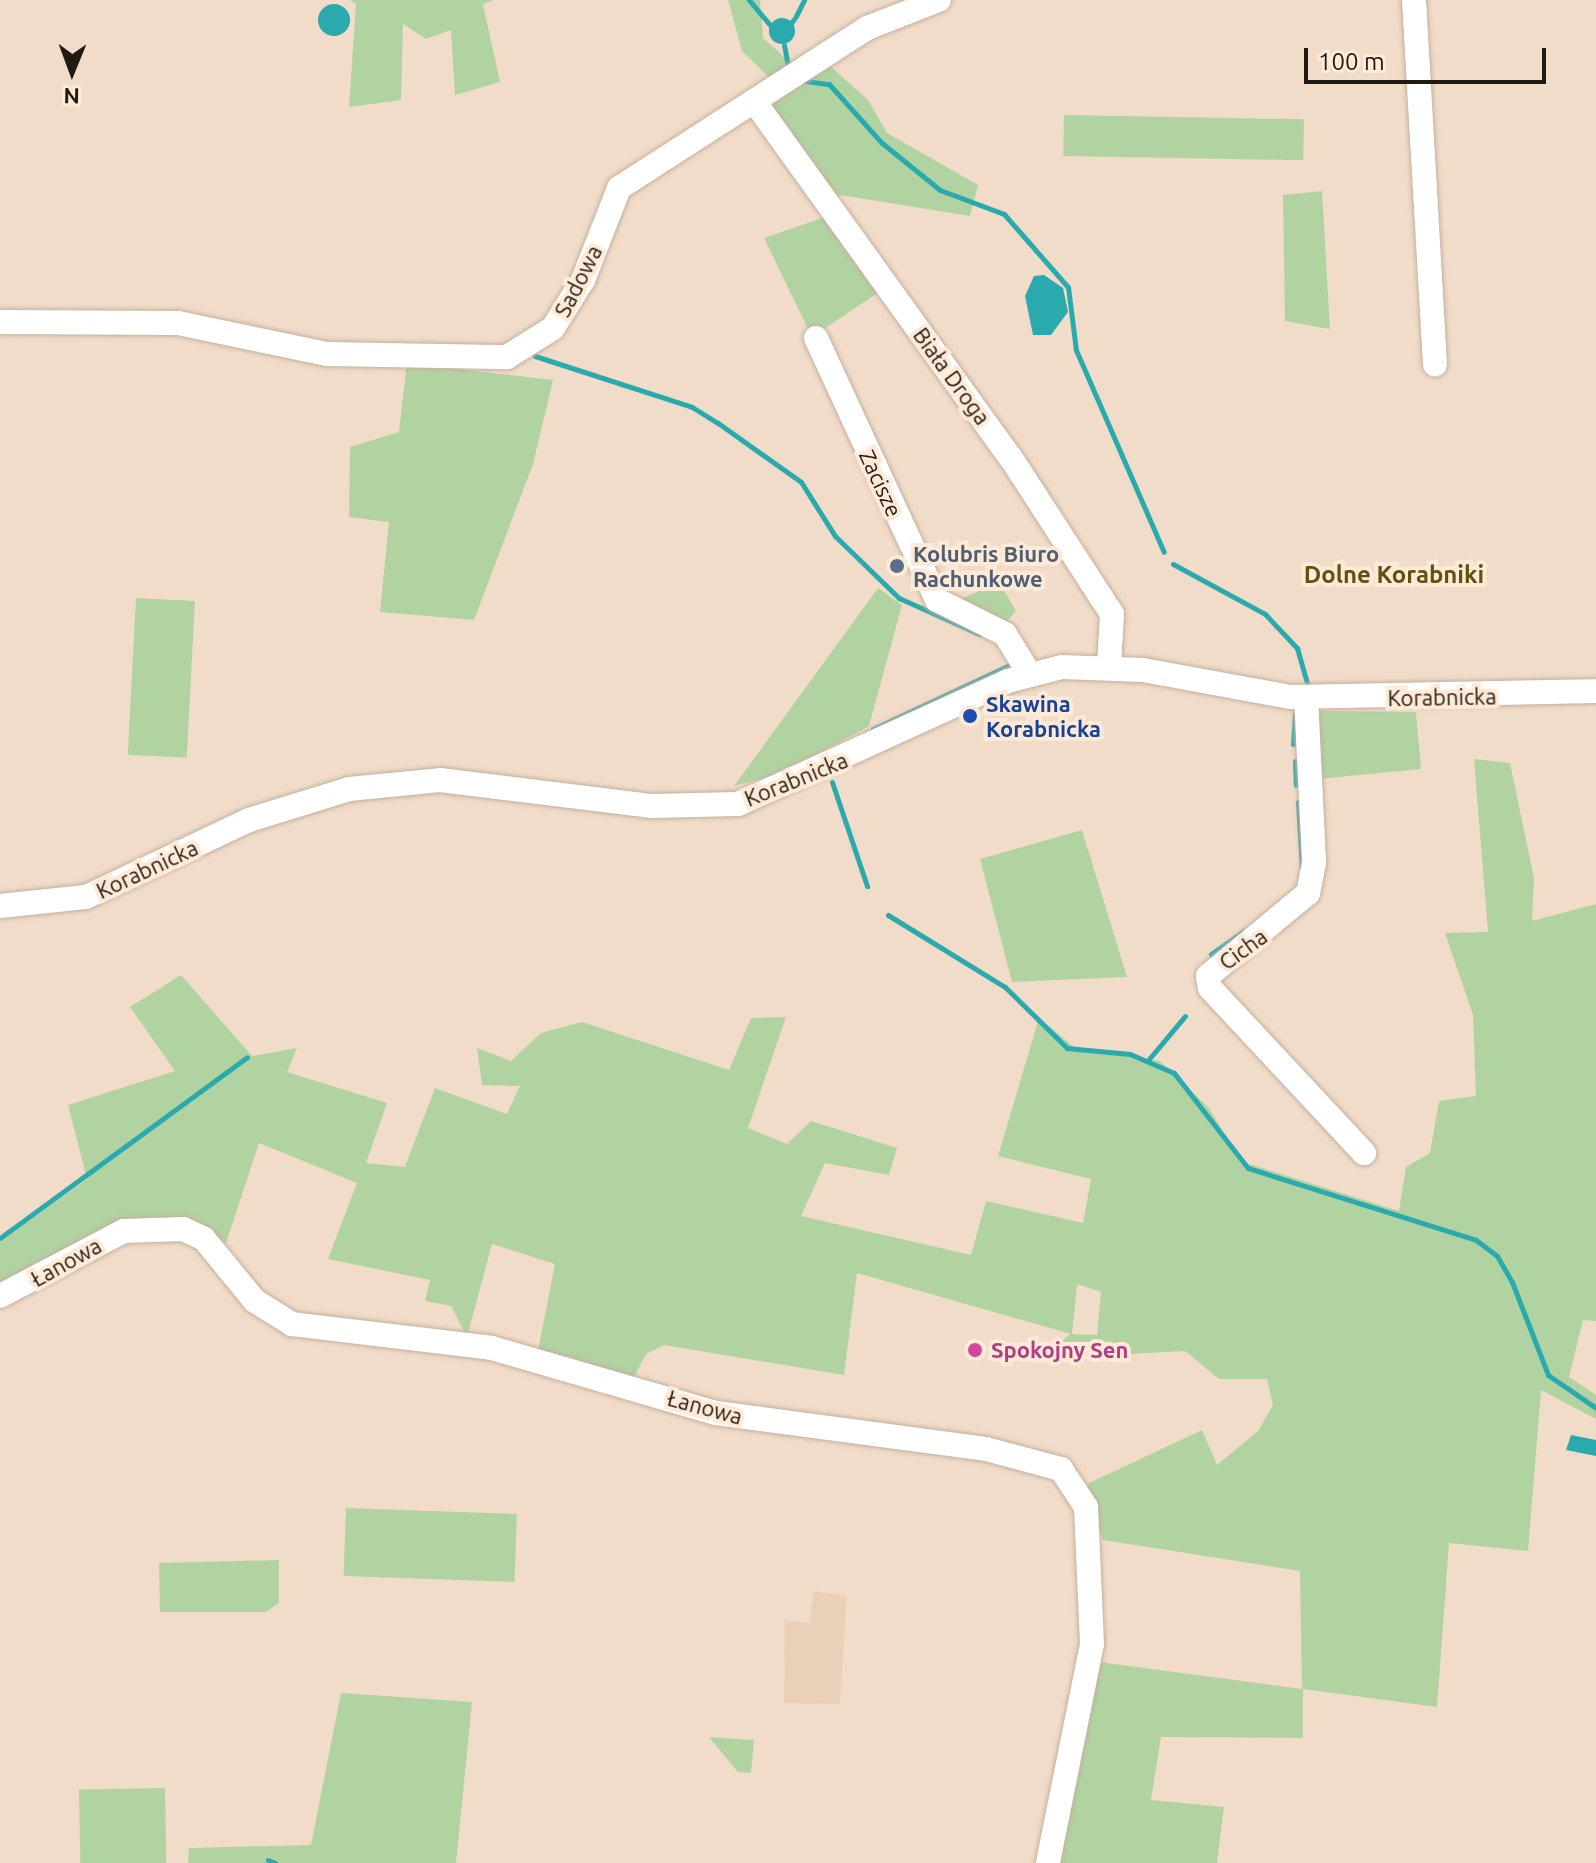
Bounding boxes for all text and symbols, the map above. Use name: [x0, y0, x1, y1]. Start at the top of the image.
north arrow: [32, 32, 112, 112]
scale bar: [1308, 32, 1550, 82]
text: 100 m: [1318, 48, 1385, 75]
text: N: [63, 84, 80, 109]
street label: Sadowa: [549, 241, 607, 321]
street label: Biała Droga: [908, 322, 996, 430]
street label: Zacisze: [854, 445, 908, 521]
place label: Kolubris Biuro Rachunkowe: [913, 540, 1059, 592]
marker: Kolubris Biuro Rachunkowe: [888, 557, 906, 575]
district label: Dolne Korabniki: [1304, 561, 1484, 589]
street label: Korabnicka: [1387, 683, 1497, 711]
place label: Skawina Korabnicka: [986, 690, 1101, 742]
marker: Skawina Korabnicka: [961, 707, 979, 725]
street label: Korabnicka: [741, 746, 851, 812]
street label: Korabnicka: [92, 834, 202, 904]
street label: Cicha: [1214, 923, 1272, 975]
street label: Łanowa: [26, 1232, 106, 1292]
place label: Spokojny Sen: [991, 1337, 1128, 1363]
marker: Spokojny Sen: [966, 1341, 984, 1359]
street label: Łanowa: [665, 1384, 745, 1430]

